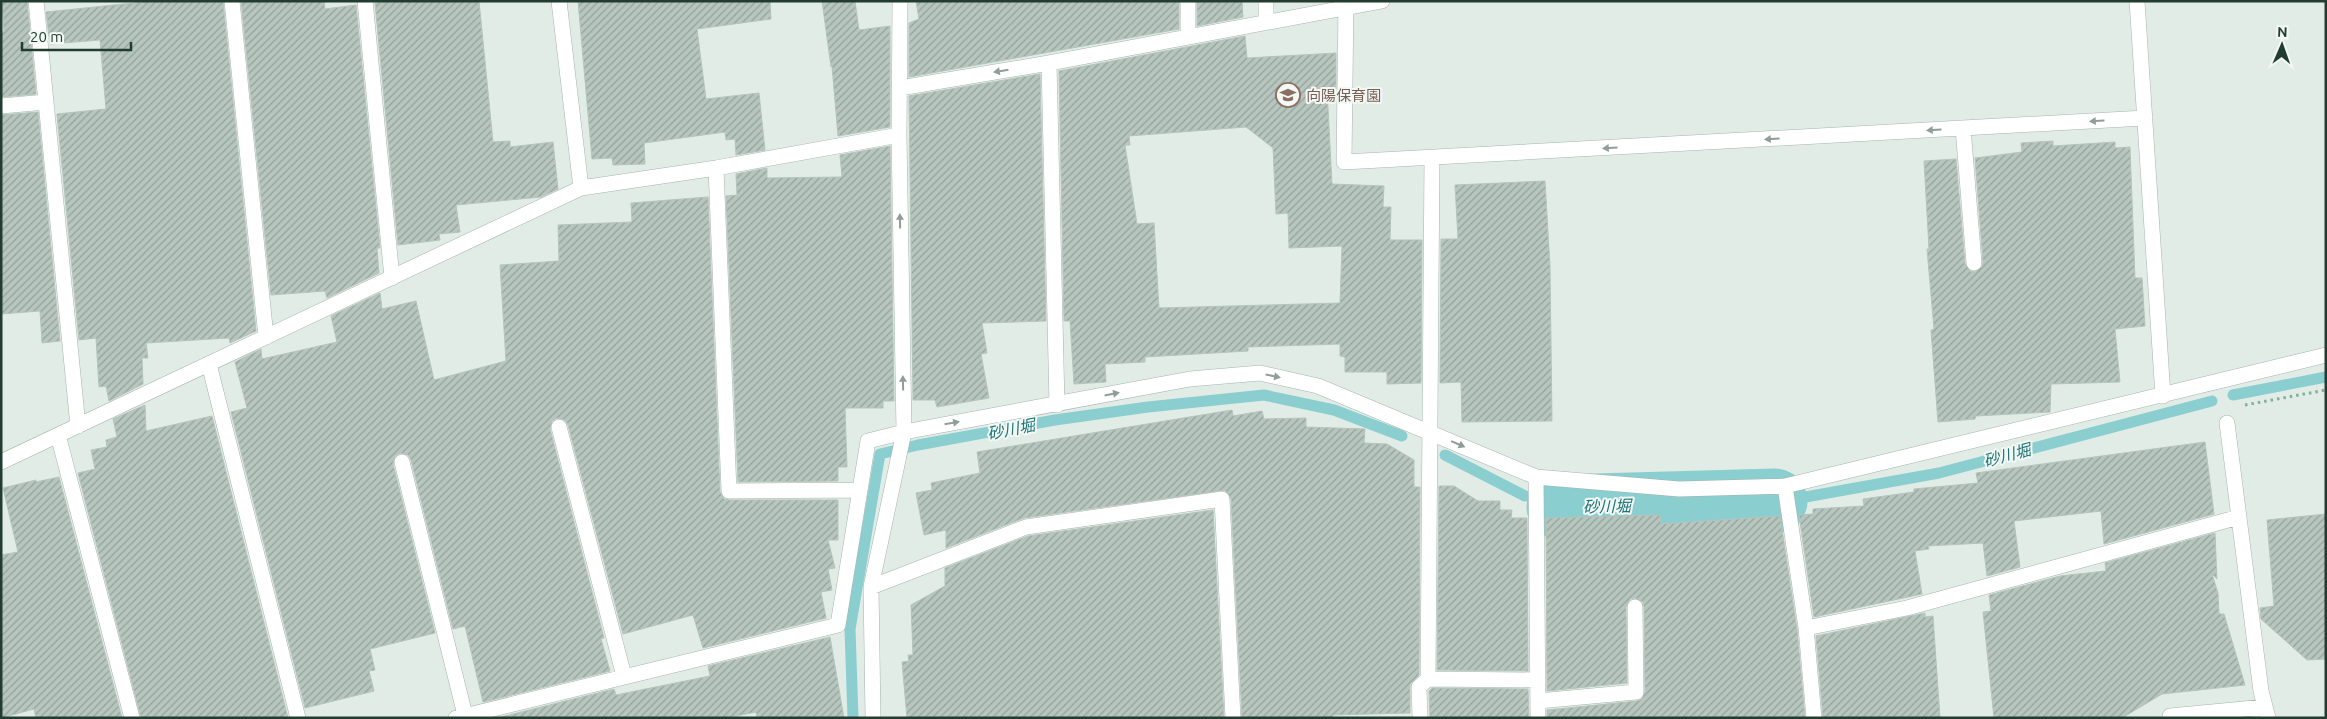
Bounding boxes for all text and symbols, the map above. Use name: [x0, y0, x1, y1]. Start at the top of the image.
scale bar: [22, 20, 131, 52]
north arrow: [2257, 20, 2307, 70]
text: N: [2277, 24, 2288, 40]
text: 20 m: [30, 28, 63, 45]
one-way arrow: [993, 68, 1009, 76]
school or university icon: 向陽保育園: [1275, 82, 1301, 108]
place label: 向陽保育園: [1306, 87, 1381, 104]
one-way arrow: [2088, 117, 2104, 125]
one-way arrow: [1926, 126, 1942, 134]
one-way arrow: [1764, 135, 1780, 143]
one-way arrow: [1602, 145, 1618, 153]
one-way arrow: [896, 212, 904, 228]
one-way arrow: [1265, 372, 1280, 380]
one-way arrow: [899, 375, 907, 391]
one-way arrow: [1105, 390, 1120, 398]
water label: 砂川堀: [986, 415, 1039, 442]
one-way arrow: [945, 419, 961, 427]
water label: 砂川堀: [1981, 439, 2035, 470]
one-way arrow: [1451, 440, 1465, 448]
water label: 砂川堀: [1583, 497, 1634, 515]

